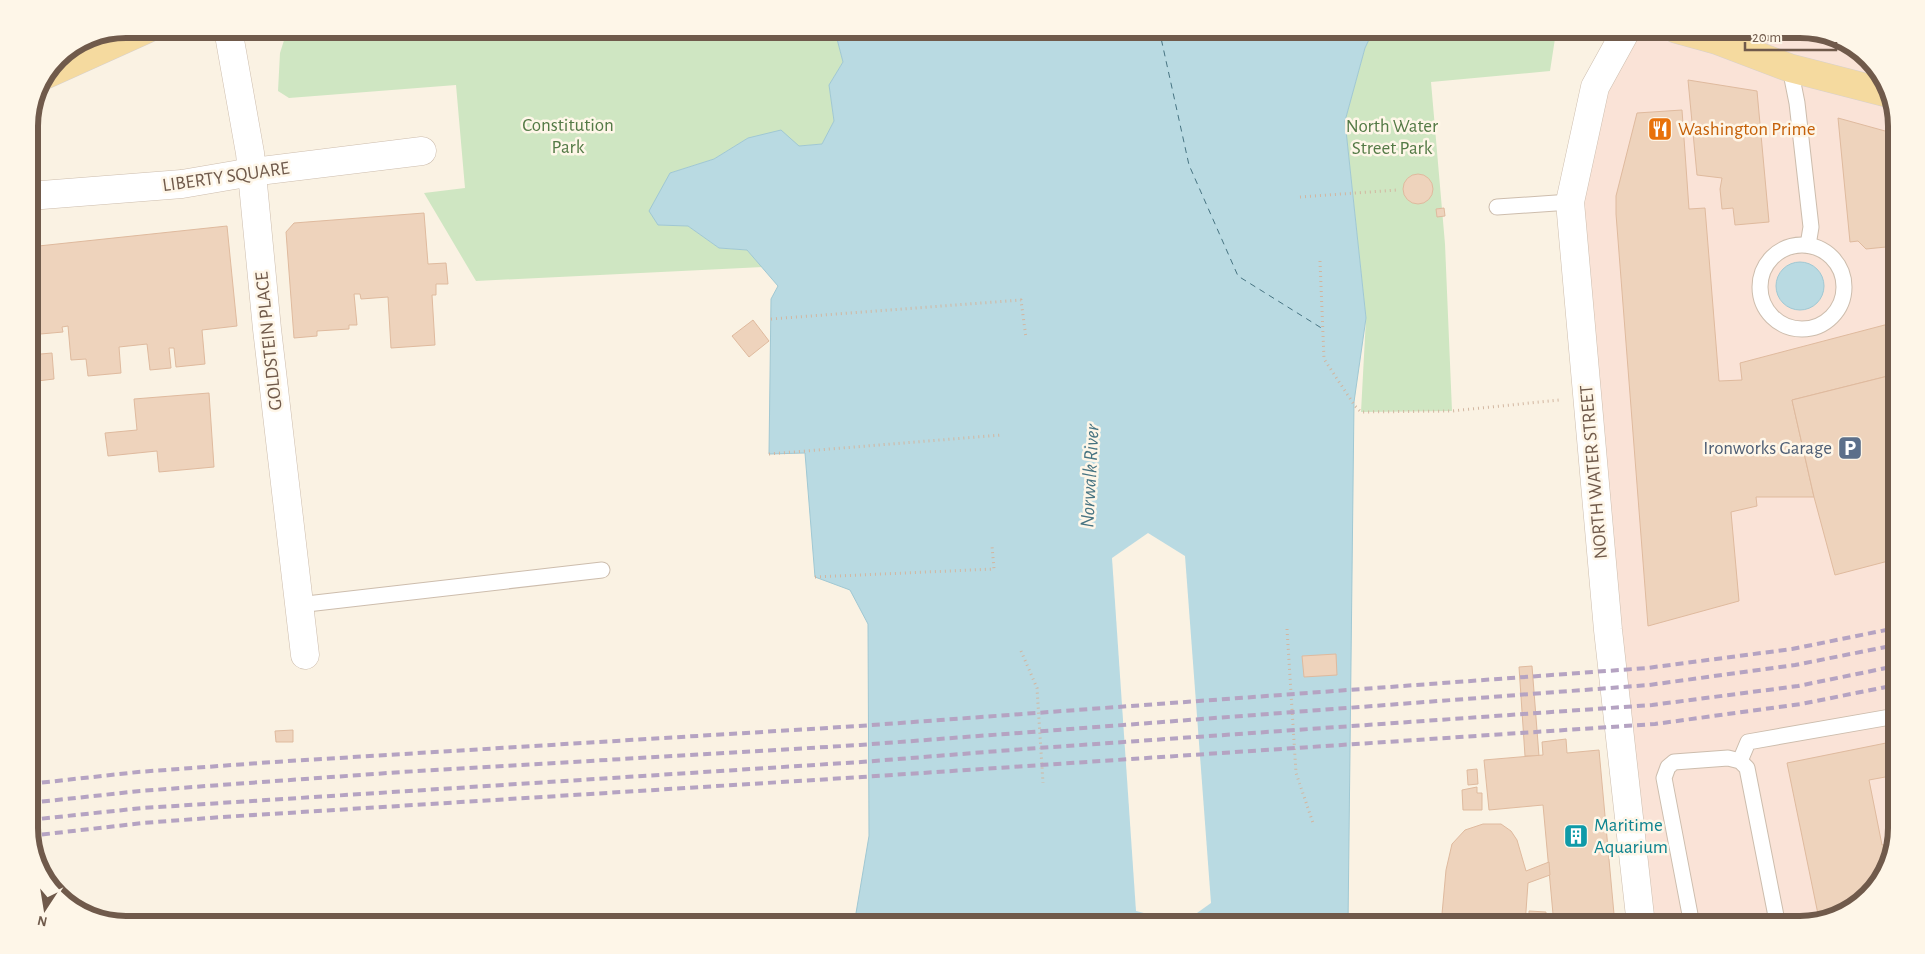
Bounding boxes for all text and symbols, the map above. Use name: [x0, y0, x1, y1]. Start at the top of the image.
scale bar: [1745, 20, 1836, 52]
text: 20 m: [1752, 30, 1781, 45]
park label: Constitution Park: [522, 116, 614, 157]
restaurant icon: Washington Prime: [1647, 116, 1673, 142]
park label: North Water Street Park: [1346, 117, 1438, 158]
place label: Washington Prime: [1678, 120, 1815, 139]
street label: LIBERTY SQUARE: [161, 159, 291, 195]
street label: GOLDSTEIN PLACE: [252, 271, 286, 411]
street label: NORTH WATER STREET: [1577, 384, 1611, 560]
water label: Norwalk River: [1077, 423, 1103, 528]
parking icon: Ironworks Garage: [1837, 435, 1863, 461]
place label: Ironworks Garage: [1703, 439, 1832, 458]
place label: Maritime Aquarium: [1594, 816, 1668, 857]
building icon: Maritime Aquarium: [1563, 823, 1589, 849]
north arrow: [20, 884, 70, 934]
text: N: [36, 913, 49, 929]

